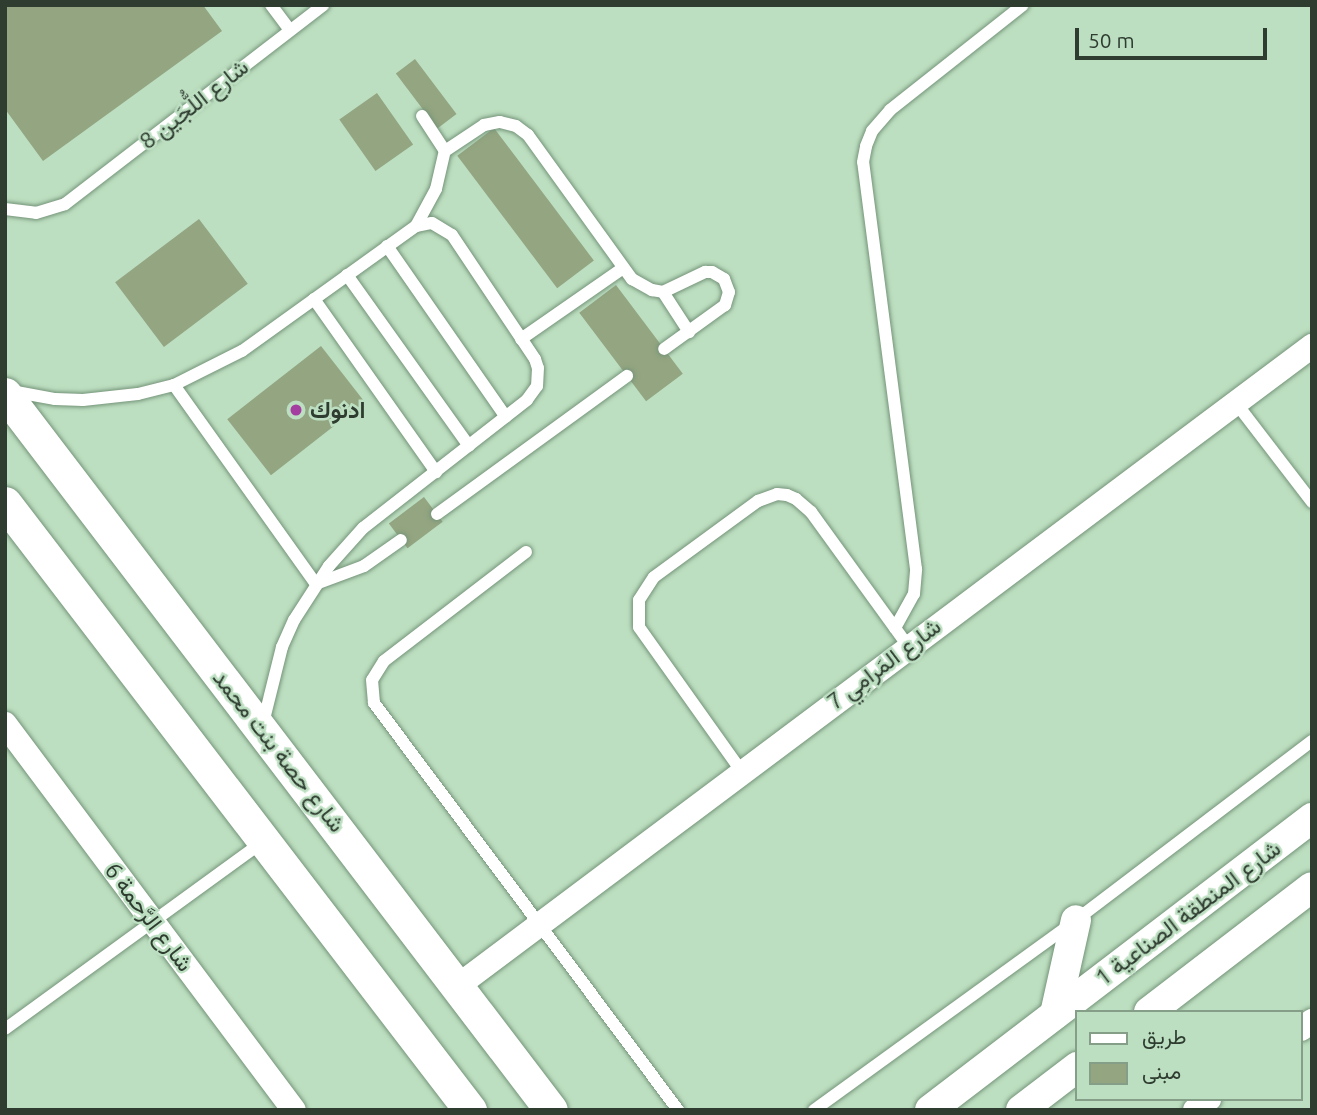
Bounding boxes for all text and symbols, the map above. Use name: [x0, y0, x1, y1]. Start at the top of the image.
scale bar: [1079, 14, 1272, 58]
text: 50 m: [1088, 28, 1135, 52]
street label: شارع اللُّجَين 8: [134, 53, 254, 155]
place label: ادنوك: [310, 396, 365, 424]
marker: ادنوك: [288, 402, 304, 418]
street label: شارع المَرامِي 7: [822, 612, 946, 716]
street label: شارع حصة بنت محمد: [207, 664, 351, 838]
street label: شارع المنطقة الصناعية 1: [1090, 834, 1286, 992]
street label: شارع الرَّحمة 6: [99, 857, 199, 977]
legend: [1076, 1010, 1303, 1101]
text: طريق: [1142, 1024, 1187, 1048]
text: مبنى: [1142, 1059, 1181, 1083]

